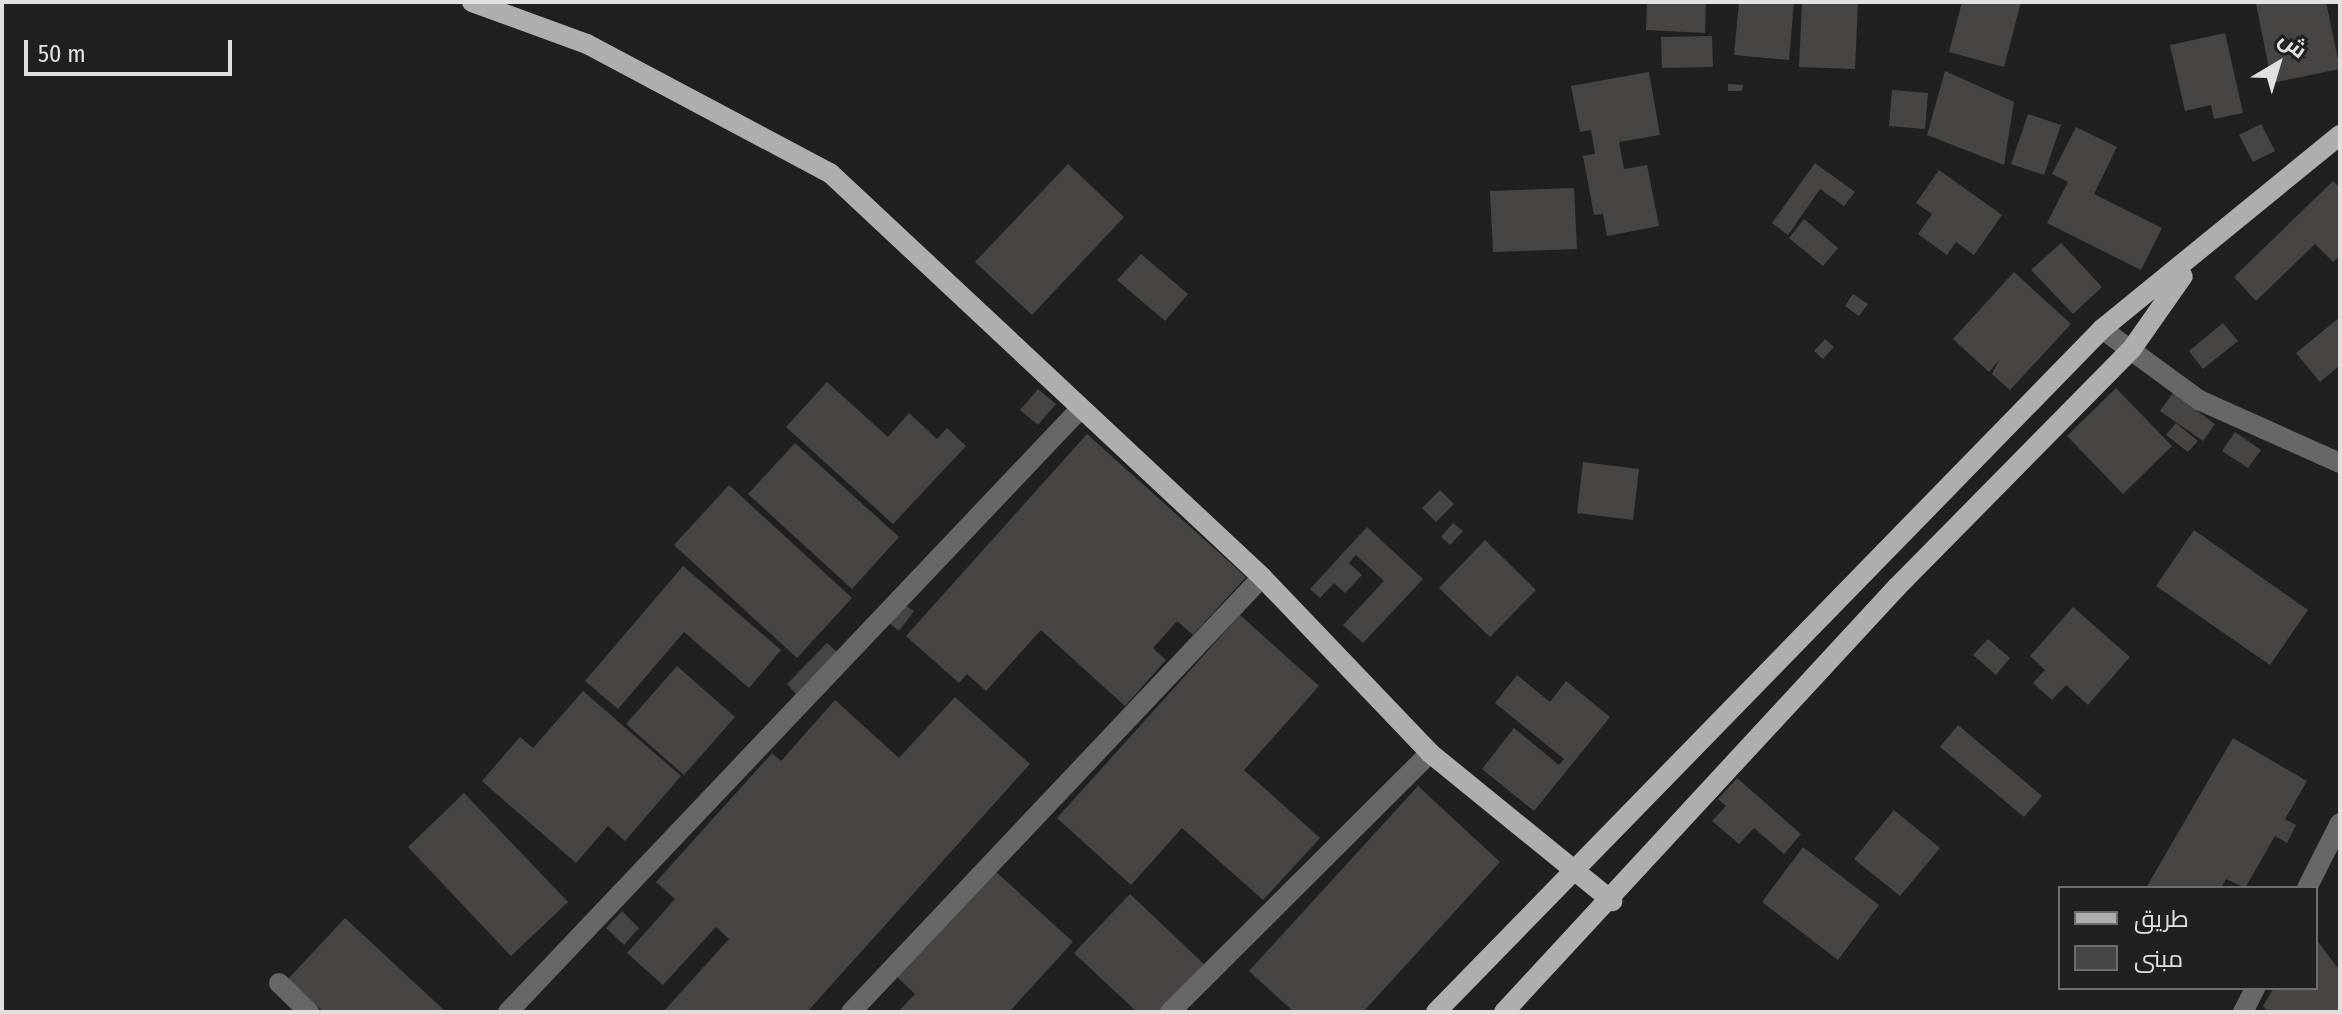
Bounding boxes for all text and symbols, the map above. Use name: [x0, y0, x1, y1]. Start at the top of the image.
scale bar: [28, 24, 236, 74]
north arrow: [2238, 24, 2318, 104]
text: ش: [2274, 25, 2313, 64]
text: 50 m: [38, 40, 86, 68]
legend: [2058, 886, 2318, 990]
text: طريق: [2134, 905, 2189, 933]
text: مبنى: [2134, 945, 2183, 973]

